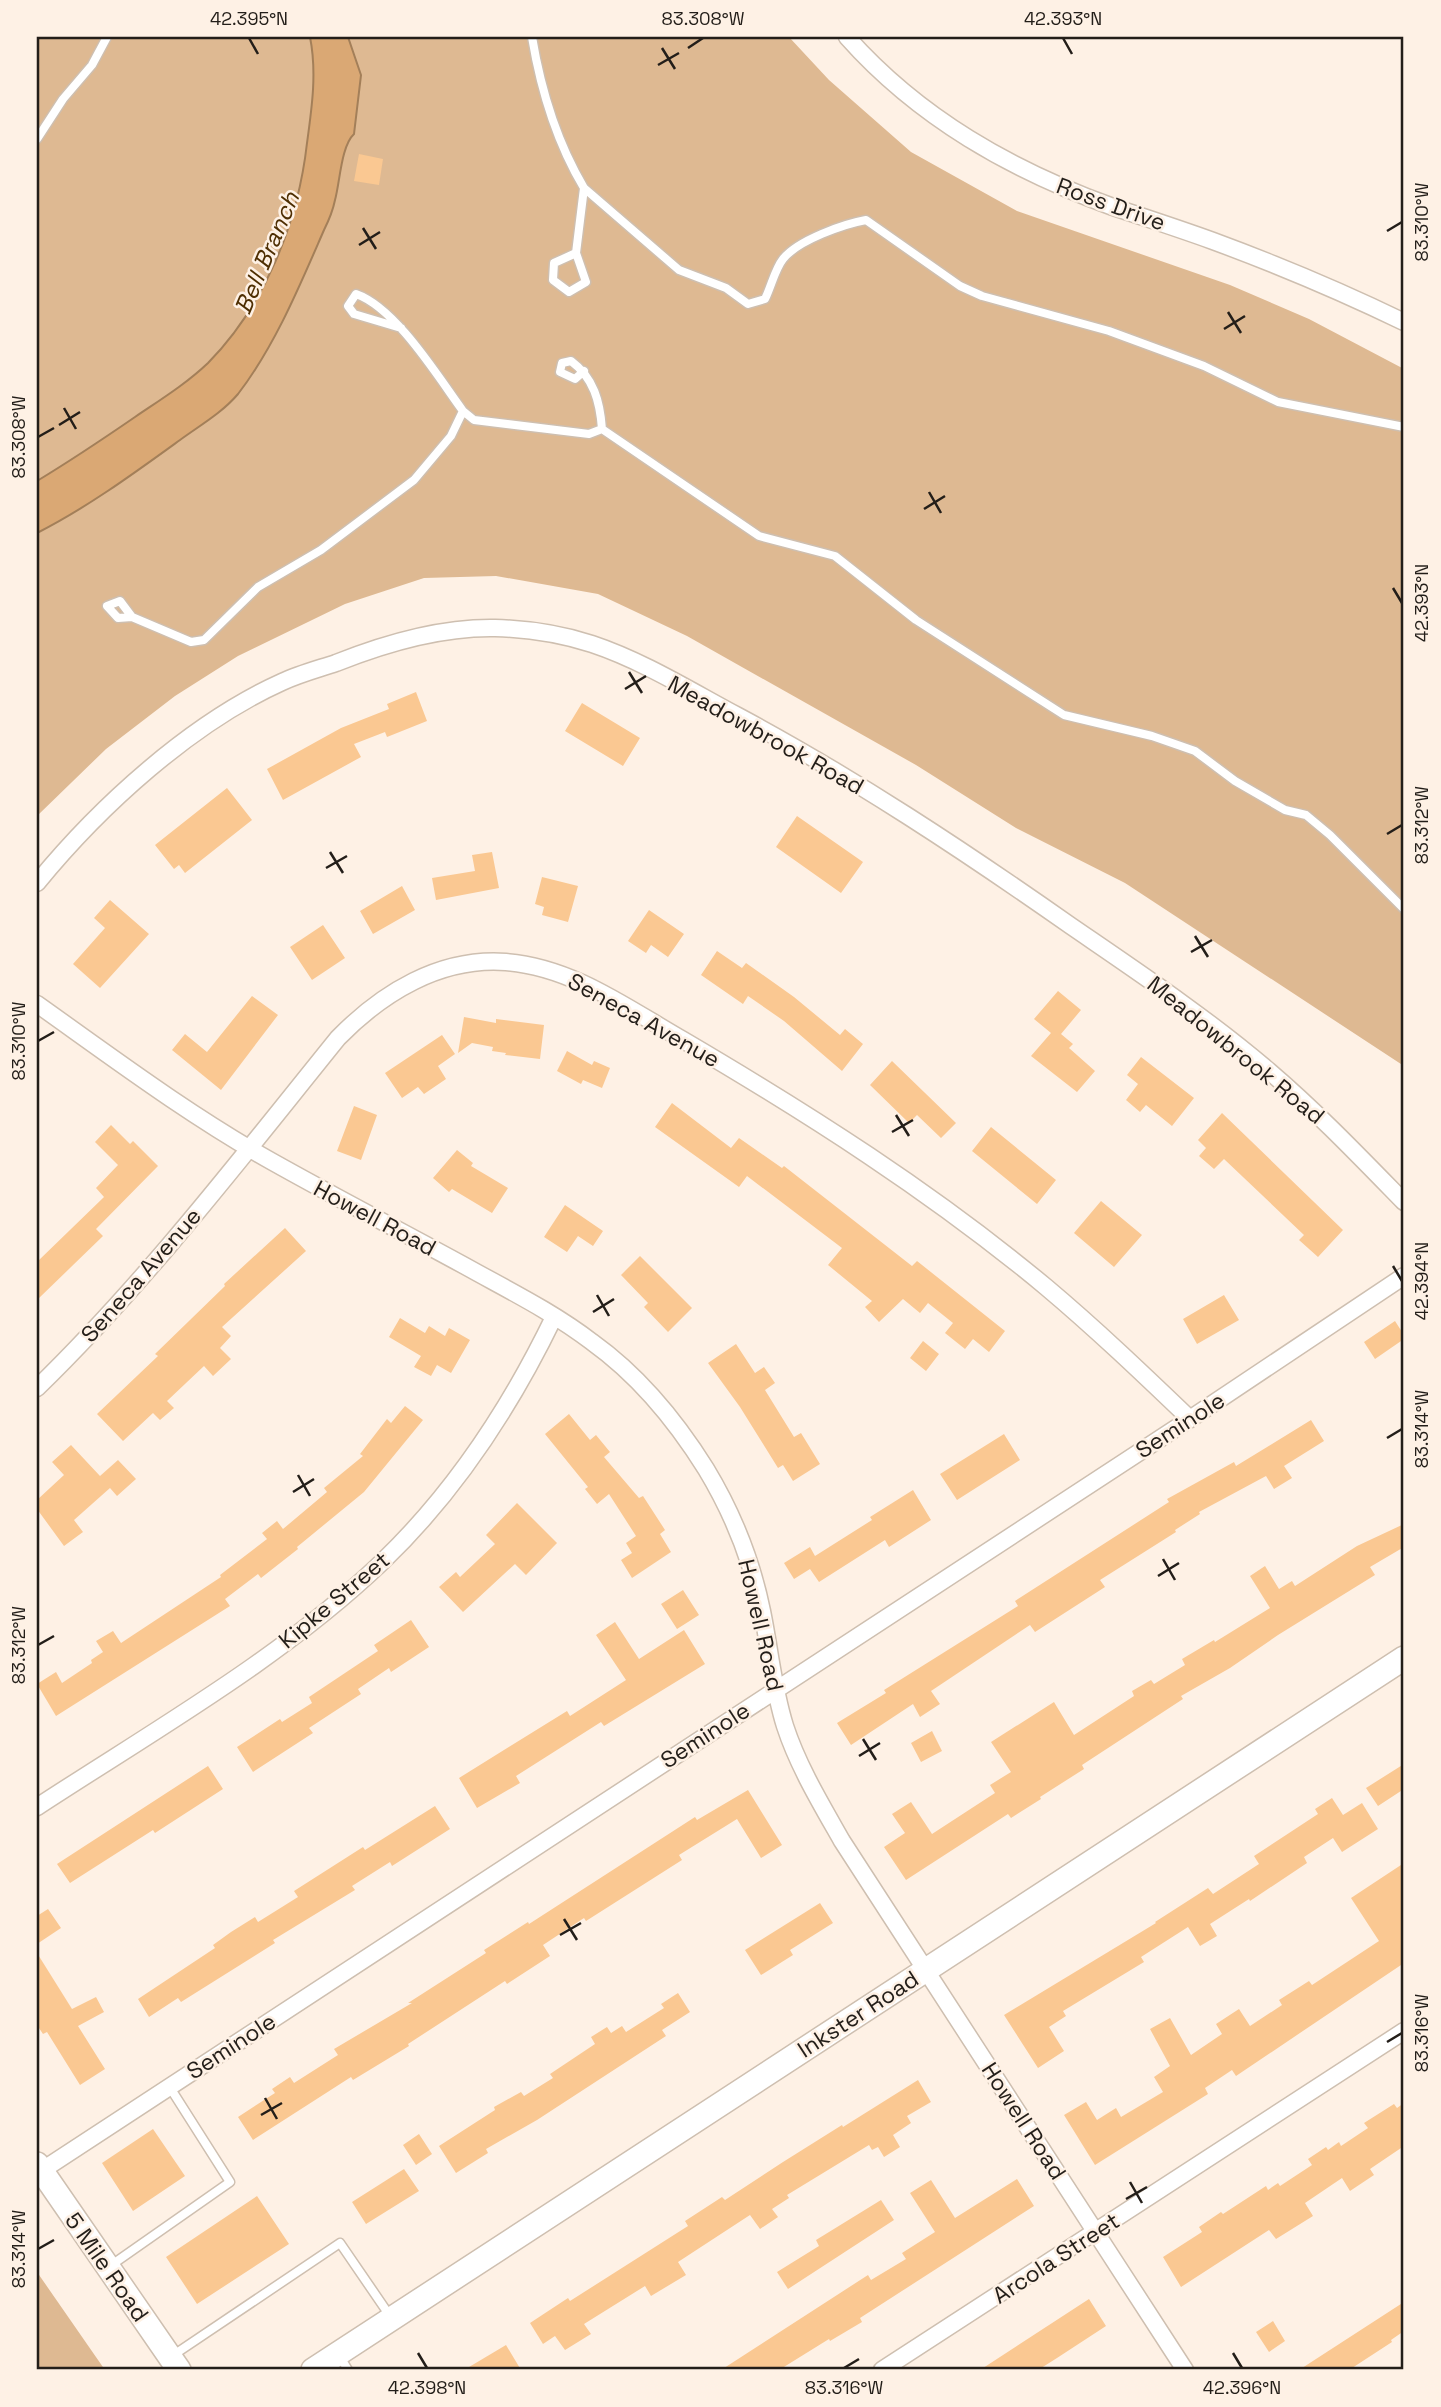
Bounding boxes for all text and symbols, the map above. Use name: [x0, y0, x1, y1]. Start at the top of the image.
text: 42.395°N: [210, 7, 288, 30]
text: 83.308°W: [662, 7, 745, 30]
text: 42.393°N: [1024, 7, 1102, 30]
street label: Ross Drive: [1052, 170, 1170, 238]
text: 83.310°W: [1410, 182, 1433, 261]
water label: Bell Branch: [227, 186, 307, 319]
text: 83.308°W: [7, 395, 30, 478]
text: 42.393°N: [1410, 564, 1433, 642]
street label: Meadowbrook Road: [663, 669, 869, 801]
text: 83.312°W: [1410, 786, 1433, 864]
street label: Seneca Avenue: [563, 966, 725, 1074]
street label: Meadowbrook Road: [1141, 969, 1331, 1131]
text: 83.310°W: [7, 1001, 30, 1080]
street label: Howell Road: [309, 1173, 441, 1263]
street label: Seneca Avenue: [74, 1201, 208, 1349]
text: 42.394°N: [1410, 1242, 1433, 1320]
street label: Seminole: [1130, 1385, 1230, 1465]
text: 83.314°W: [1410, 1389, 1433, 1468]
street label: Kipke Street: [272, 1545, 396, 1655]
street label: Howell Road: [731, 1556, 791, 1694]
text: 83.312°W: [7, 1606, 30, 1684]
street label: Seminole: [655, 1695, 755, 1775]
street label: Inkster Road: [792, 1964, 924, 2064]
text: 83.316°W: [1410, 1994, 1433, 2072]
street label: Seminole: [181, 2006, 281, 2086]
street label: Howell Road: [975, 2056, 1073, 2186]
street label: 5 Mile Road: [58, 2206, 156, 2328]
street label: Arcola Street: [987, 2206, 1125, 2310]
text: 83.314°W: [7, 2209, 30, 2288]
text: 42.398°N: [388, 2376, 466, 2399]
text: 83.316°W: [805, 2376, 883, 2399]
text: 42.396°N: [1203, 2376, 1281, 2399]

